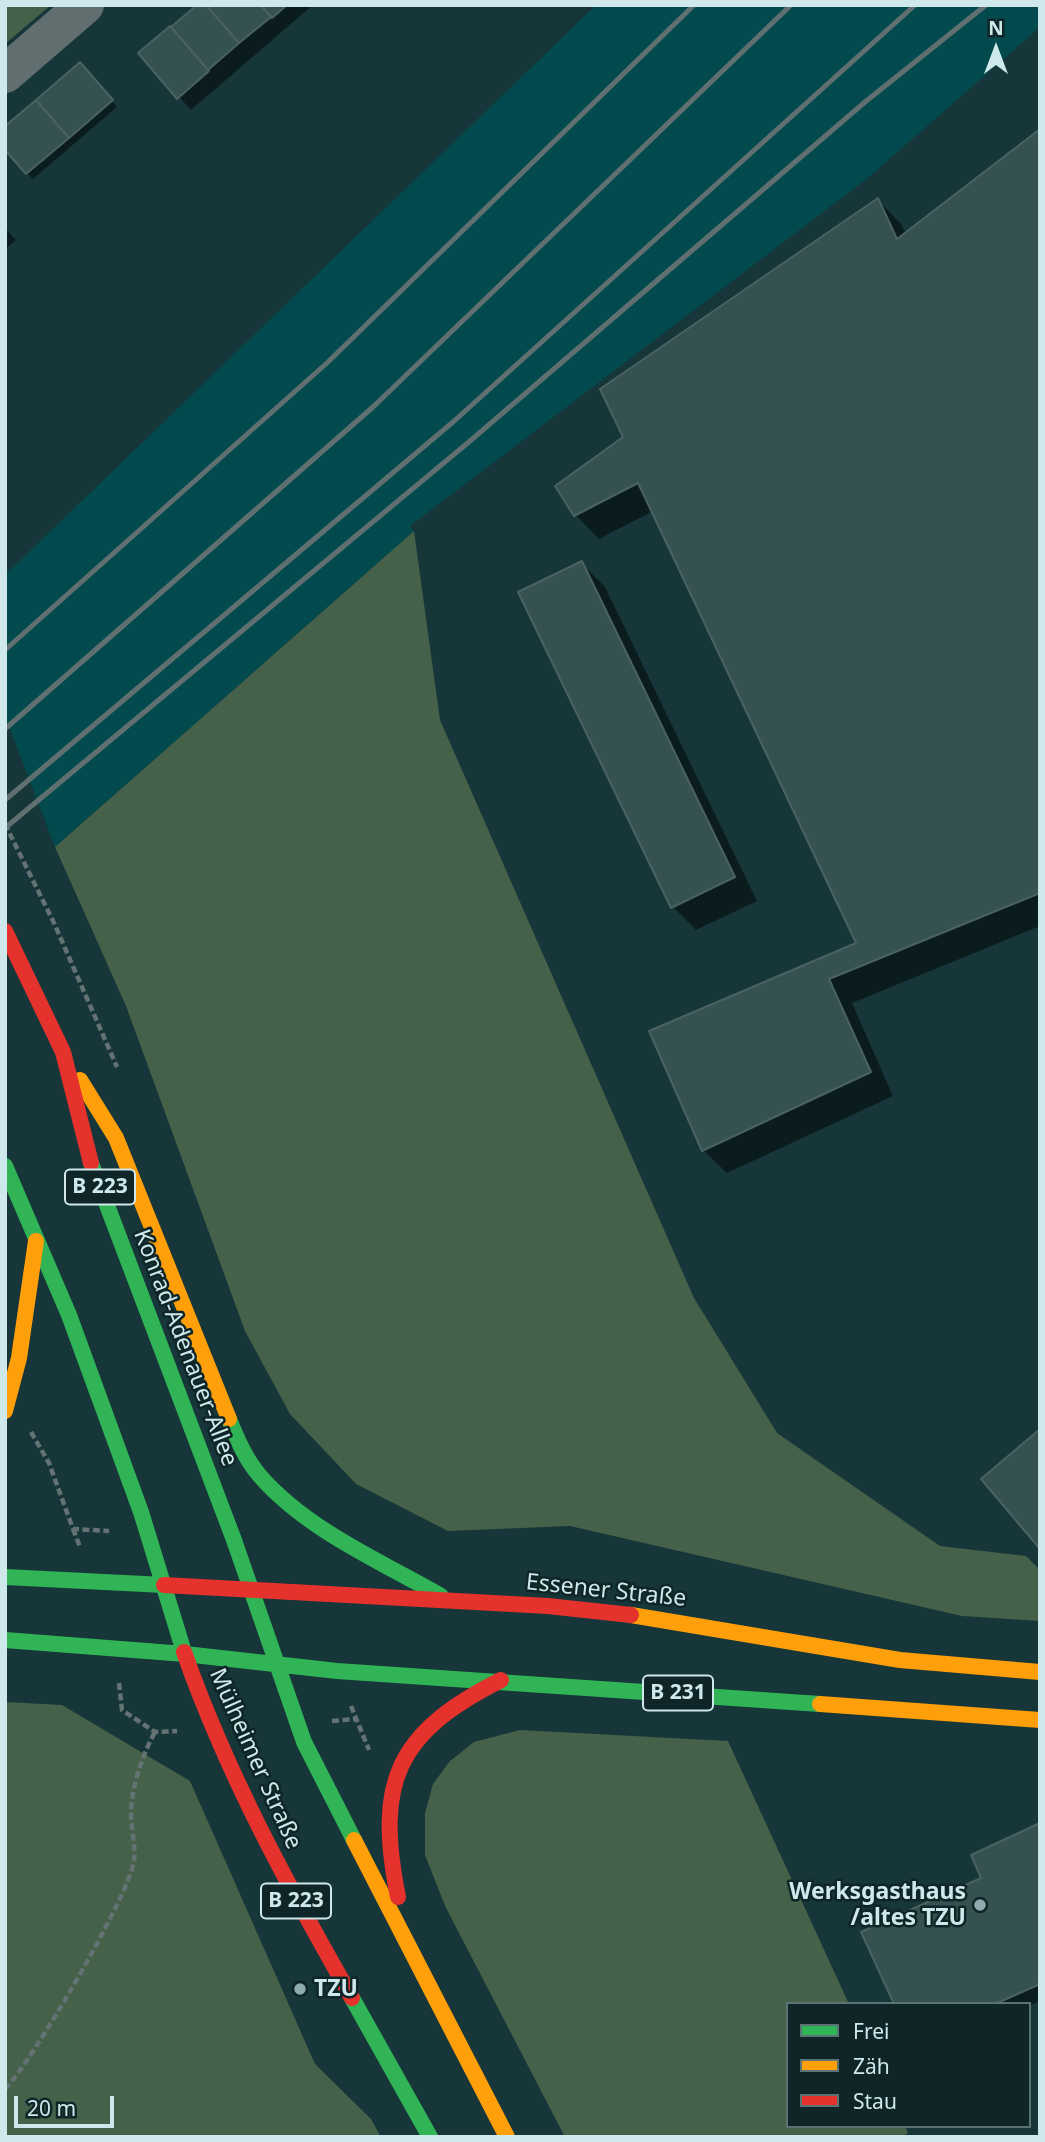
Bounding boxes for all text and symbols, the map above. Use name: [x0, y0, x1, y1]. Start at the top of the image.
north arrow: [961, 14, 1031, 84]
text: N: [988, 15, 1004, 41]
road number: B 223: [65, 1170, 135, 1204]
street label: Konrad-Adenauer-Allee: [127, 1226, 243, 1470]
street label: Essener Straße: [525, 1569, 687, 1613]
street label: Mülheimer Straße: [203, 1665, 307, 1853]
road number: B 231: [643, 1676, 713, 1710]
place label: Werksgasthaus /altes TZU: [789, 1878, 966, 1932]
road number: B 223: [261, 1884, 331, 1918]
marker: Werksgasthaus /altes TZU: [972, 1897, 988, 1913]
place label: TZU: [314, 1975, 358, 2003]
marker: TZU: [292, 1981, 308, 1997]
legend: [786, 2002, 1031, 2128]
text: Frei: [853, 2017, 889, 2045]
text: Zäh: [853, 2052, 890, 2080]
scale bar: [18, 2082, 117, 2126]
text: Stau: [853, 2087, 897, 2115]
text: 20 m: [27, 2094, 76, 2122]

